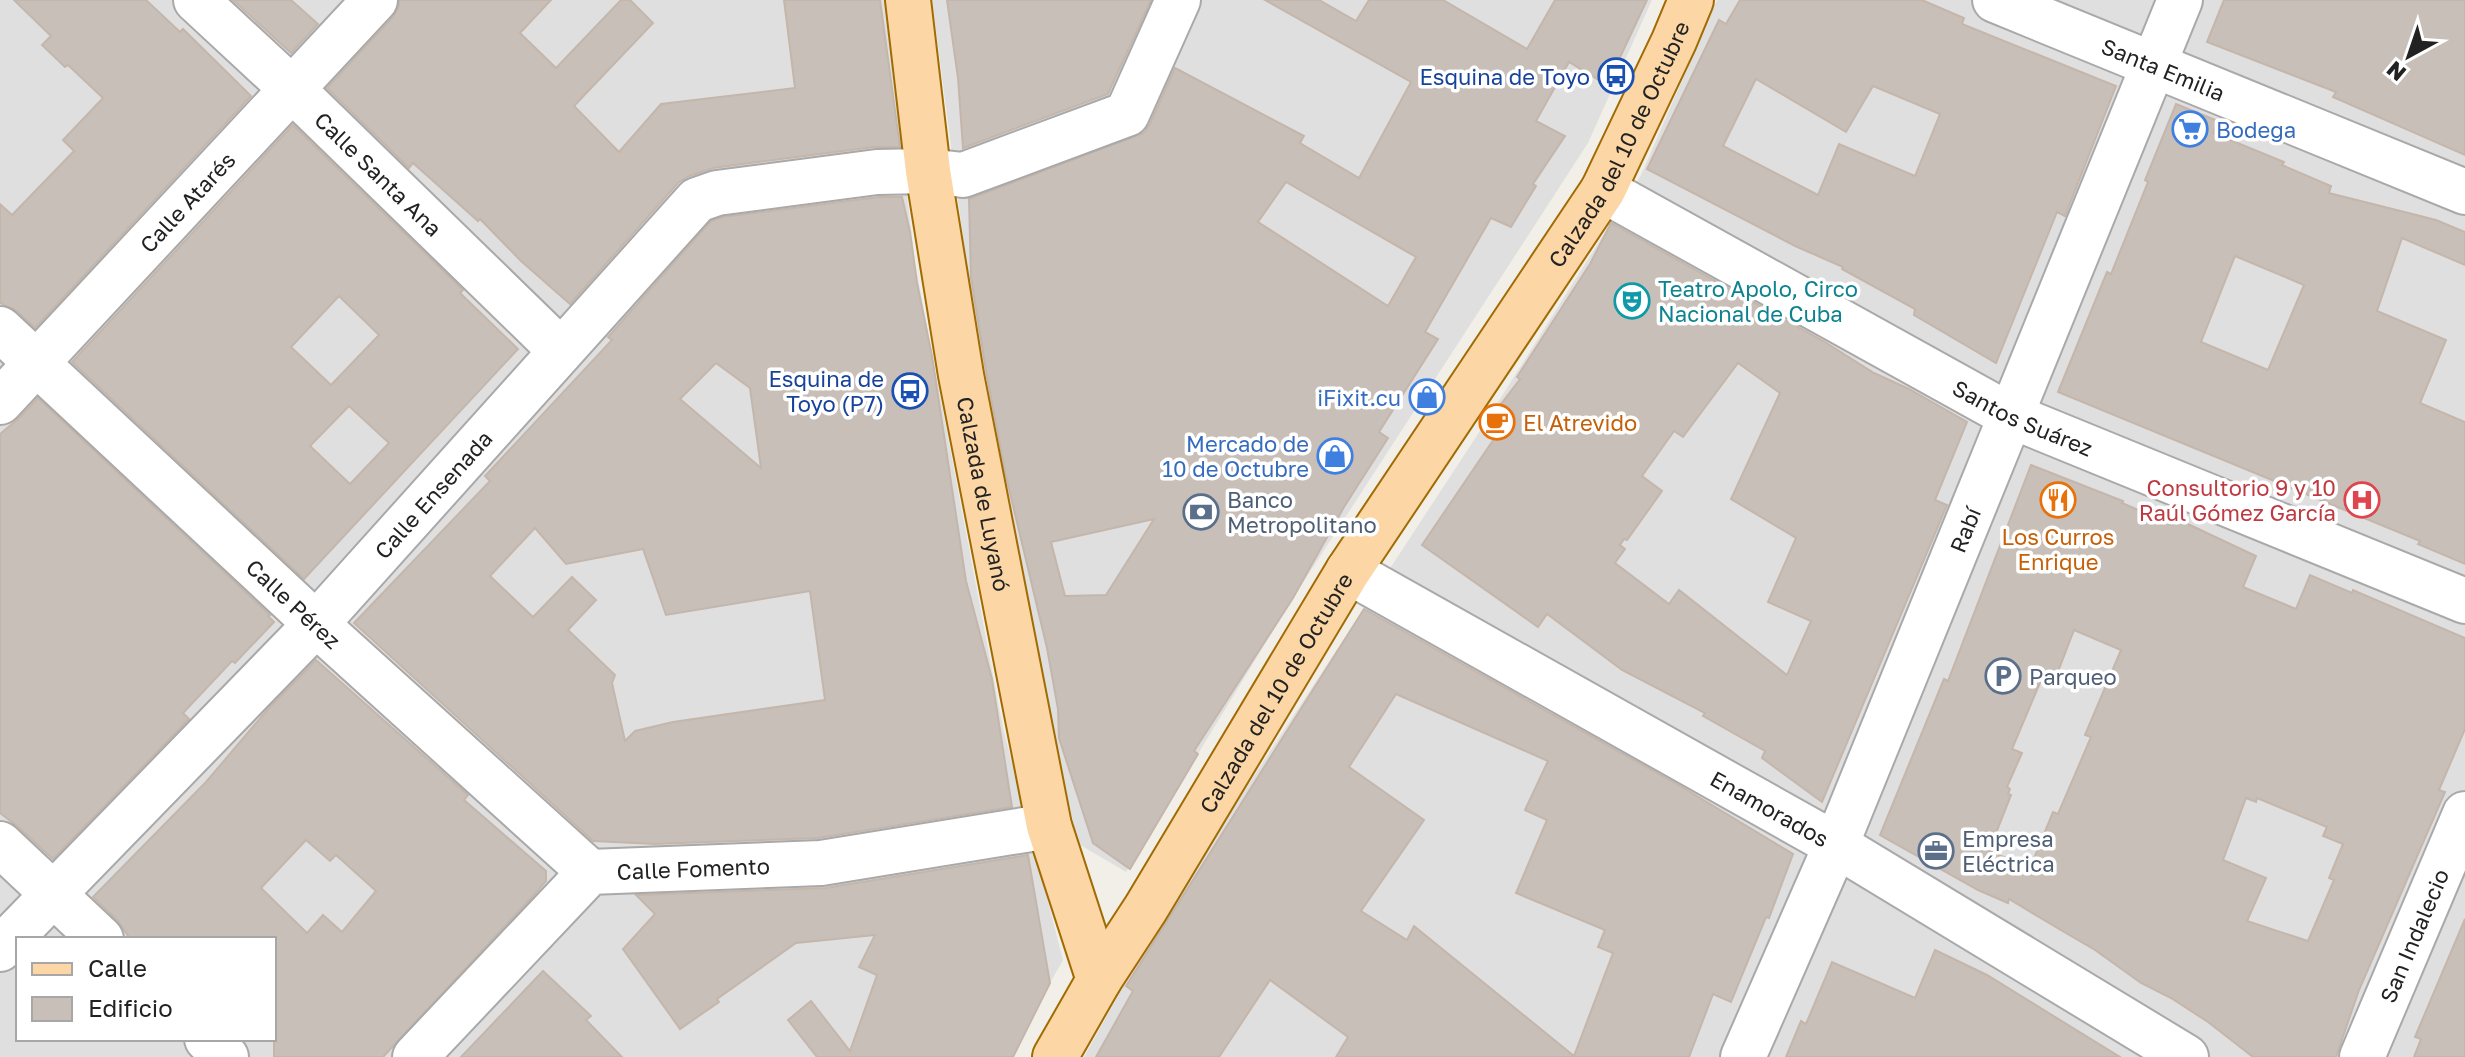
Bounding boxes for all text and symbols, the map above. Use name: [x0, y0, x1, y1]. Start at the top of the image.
north arrow: [2369, 16, 2449, 96]
street label: Calzada del 10 de Octubre: [1542, 17, 1694, 272]
street label: Santa Emilia: [2098, 32, 2229, 106]
text: N: [2381, 56, 2411, 87]
bus stop icon: Esquina de Toyo: [1597, 57, 1635, 95]
place label: Esquina de Toyo: [1419, 63, 1590, 90]
street label: Calle Santa Ana: [310, 106, 448, 241]
supermarket icon: Bodega: [2171, 110, 2209, 148]
place label: Bodega: [2216, 116, 2296, 143]
street label: Calle Atarés: [134, 146, 240, 257]
place label: Teatro Apolo, Circo Nacional de Cuba: [1658, 275, 1858, 327]
theatre icon: Teatro Apolo, Circo Nacional de Cuba: [1613, 282, 1651, 320]
place label: Esquina de Toyo (P7): [768, 365, 884, 417]
bus stop icon: Esquina de Toyo (P7): [891, 372, 929, 410]
street label: Santos Suárez: [1948, 373, 2097, 461]
shop icon: iFixit.cu: [1408, 378, 1446, 416]
place label: iFixit.cu: [1317, 384, 1401, 411]
street label: Calzada de Luyanó: [952, 394, 1016, 594]
cafe icon: El Atrevido: [1478, 403, 1516, 441]
place label: El Atrevido: [1523, 409, 1637, 436]
street label: Calle Ensenada: [368, 424, 497, 564]
place label: Mercado de 10 de Octubre: [1162, 430, 1309, 482]
shop icon: Mercado de 10 de Octubre: [1316, 437, 1354, 475]
place label: Consultorio 9 y 10 Raúl Gómez García: [2139, 474, 2336, 526]
restaurant icon: Los Curros Enrique: [2039, 481, 2077, 519]
hospital icon: Consultorio 9 y 10 Raúl Gómez García: [2343, 481, 2381, 519]
place label: Banco Metropolitano: [1227, 486, 1377, 538]
bank icon: Banco Metropolitano: [1182, 493, 1220, 531]
street label: Rabí: [1943, 501, 1986, 556]
place label: Los Curros Enrique: [2002, 523, 2114, 575]
street label: Calle Pérez: [241, 553, 347, 654]
street label: Calzada del 10 de Octubre: [1193, 567, 1358, 817]
parking icon: Parqueo: [1984, 657, 2022, 695]
place label: Parqueo: [2029, 663, 2117, 690]
street label: Enamorados: [1706, 764, 1834, 852]
place label: Empresa Eléctrica: [1962, 825, 2055, 877]
office icon: Empresa Eléctrica: [1917, 832, 1955, 870]
street label: Calle Fomento: [616, 852, 770, 884]
street label: San Indalecio: [2373, 865, 2454, 1006]
legend: [16, 937, 276, 1041]
text: Calle: [88, 953, 147, 982]
text: Edificio: [88, 993, 173, 1022]

